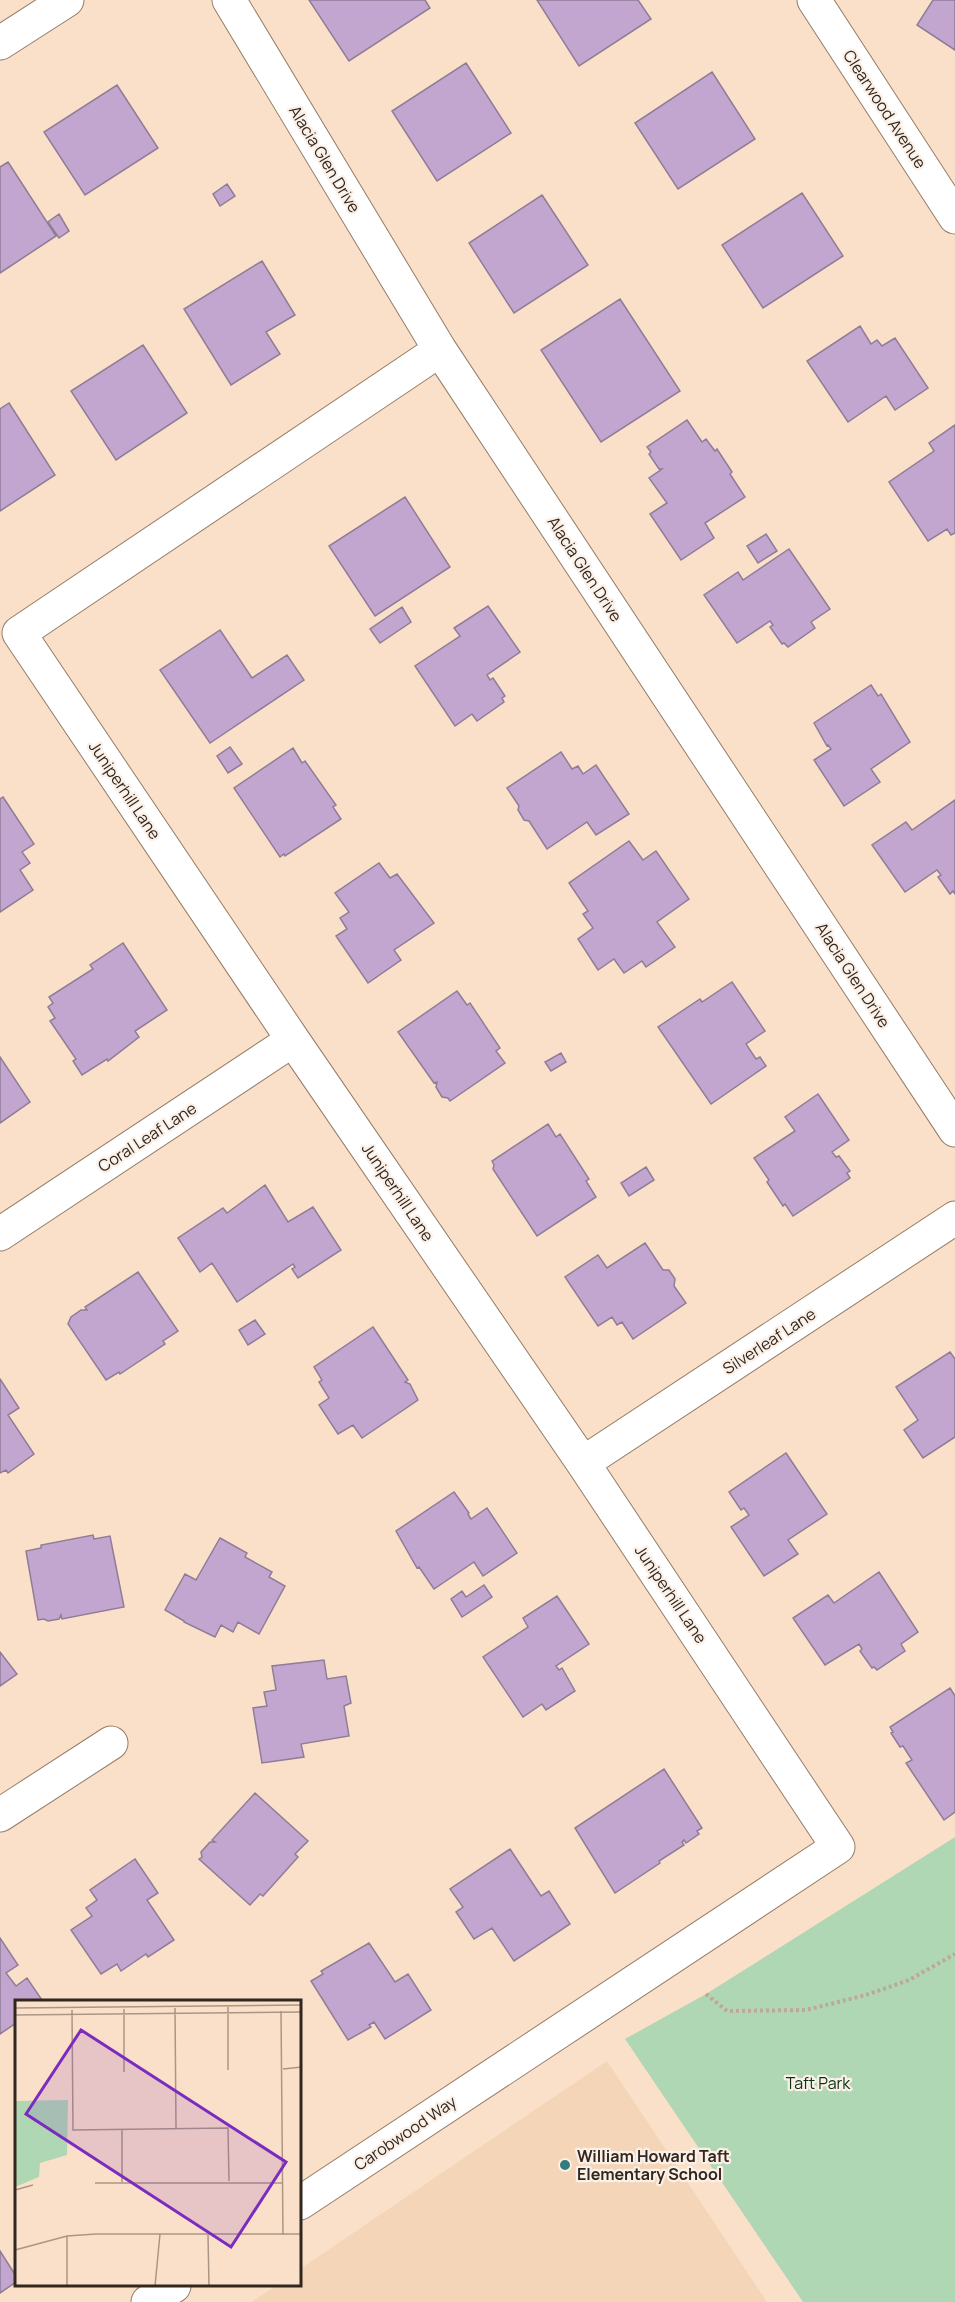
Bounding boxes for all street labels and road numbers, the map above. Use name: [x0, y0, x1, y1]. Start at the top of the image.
street label: Clearwood Avenue: [838, 45, 932, 173]
street label: Alacia Glen Drive: [284, 101, 366, 217]
street label: Alacia Glen Drive: [543, 512, 627, 626]
street label: Juniperhill Lane: [84, 736, 166, 844]
street label: Alacia Glen Drive: [811, 918, 895, 1032]
street label: Coral Leaf Lane: [94, 1097, 200, 1177]
street label: Juniperhill Lane: [357, 1138, 439, 1246]
street label: Silverleaf Lane: [718, 1303, 820, 1379]
street label: Juniperhill Lane: [630, 1540, 712, 1648]
street label: Carobwood Way: [349, 2090, 461, 2175]

